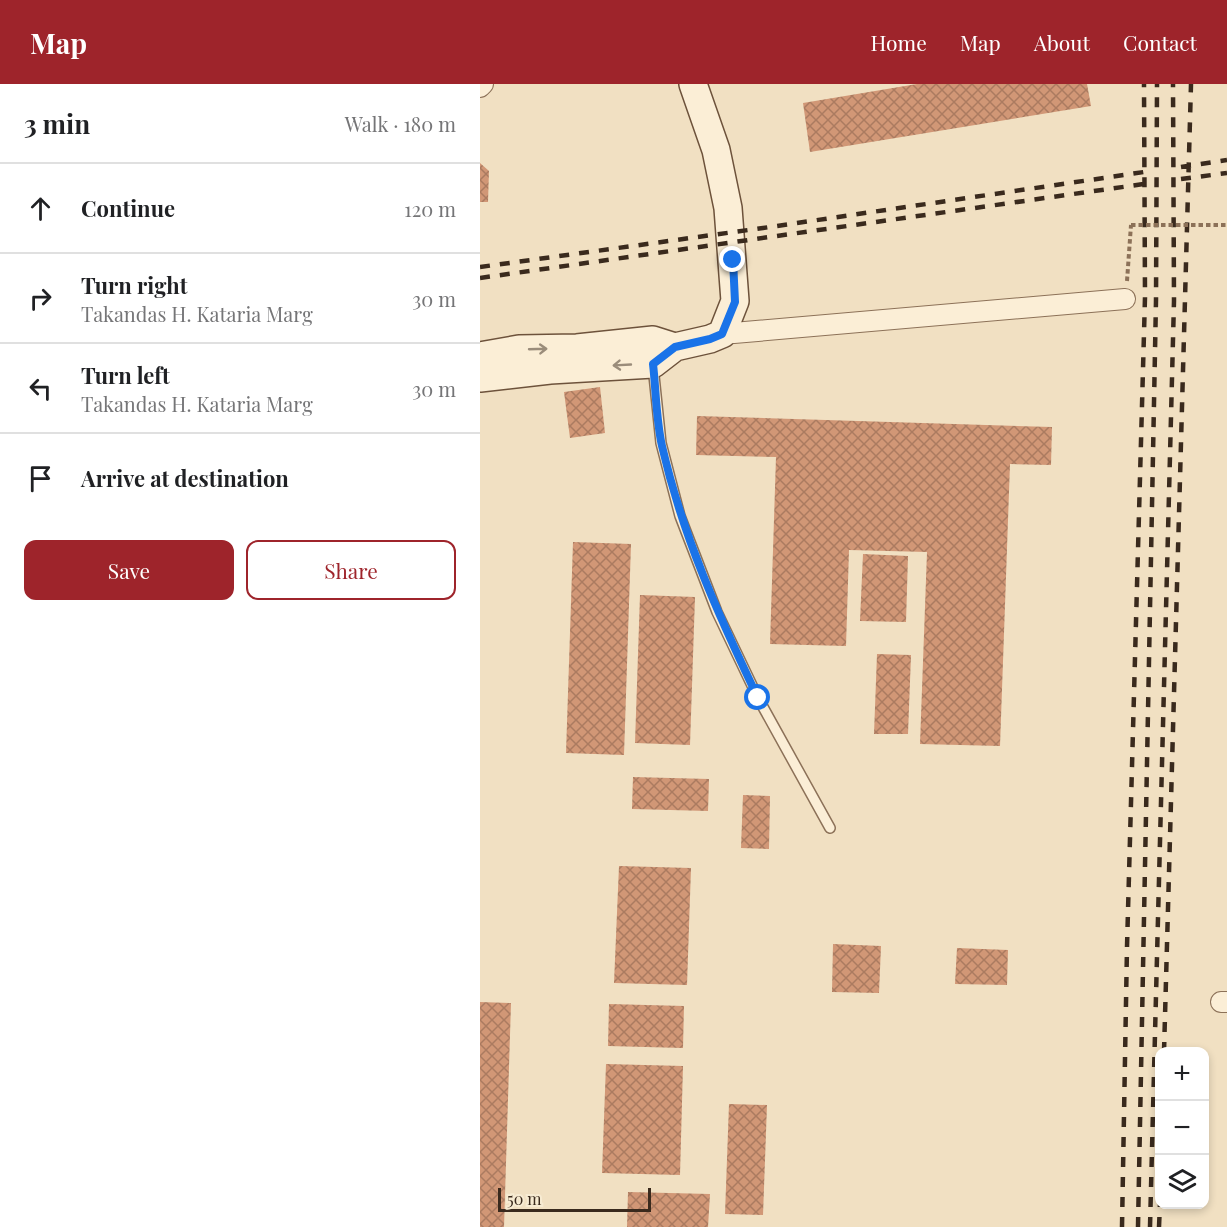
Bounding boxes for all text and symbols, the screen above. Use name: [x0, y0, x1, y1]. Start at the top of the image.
text: Map: [30, 24, 87, 61]
text: Home: [871, 28, 927, 56]
text: Map: [960, 28, 1001, 56]
text: About: [1034, 28, 1090, 56]
text: Contact: [1123, 28, 1197, 56]
text: 3 min: [24, 106, 90, 141]
text: Walk · 180 m: [345, 110, 456, 137]
icon: ahead: [24, 192, 57, 225]
text: Continue: [81, 193, 175, 223]
text: 120 m: [404, 195, 456, 222]
route end: [719, 246, 745, 272]
text: Turn right: [81, 270, 187, 300]
icon: right: [24, 282, 57, 315]
text: 30 m: [412, 285, 456, 312]
text: Takandas H. Kataria Marg: [81, 300, 313, 327]
one-way arrow: [527, 343, 547, 355]
text: Turn left: [81, 360, 170, 390]
one-way arrow: [613, 360, 632, 371]
icon: left: [24, 372, 57, 405]
text: 30 m: [412, 375, 456, 402]
text: Takandas H. Kataria Marg: [81, 390, 313, 417]
icon: arrive: [24, 462, 57, 495]
text: Arrive at destination: [81, 463, 289, 493]
button: Save: [24, 540, 234, 600]
button: Share: [246, 540, 456, 600]
route start: [744, 684, 770, 710]
map controls: [1155, 1047, 1209, 1209]
button: +: [1155, 1047, 1209, 1101]
button: −: [1155, 1101, 1209, 1155]
button: layers: [1155, 1155, 1209, 1209]
scale bar: [498, 1185, 651, 1212]
text: 50 m: [507, 1188, 541, 1209]

